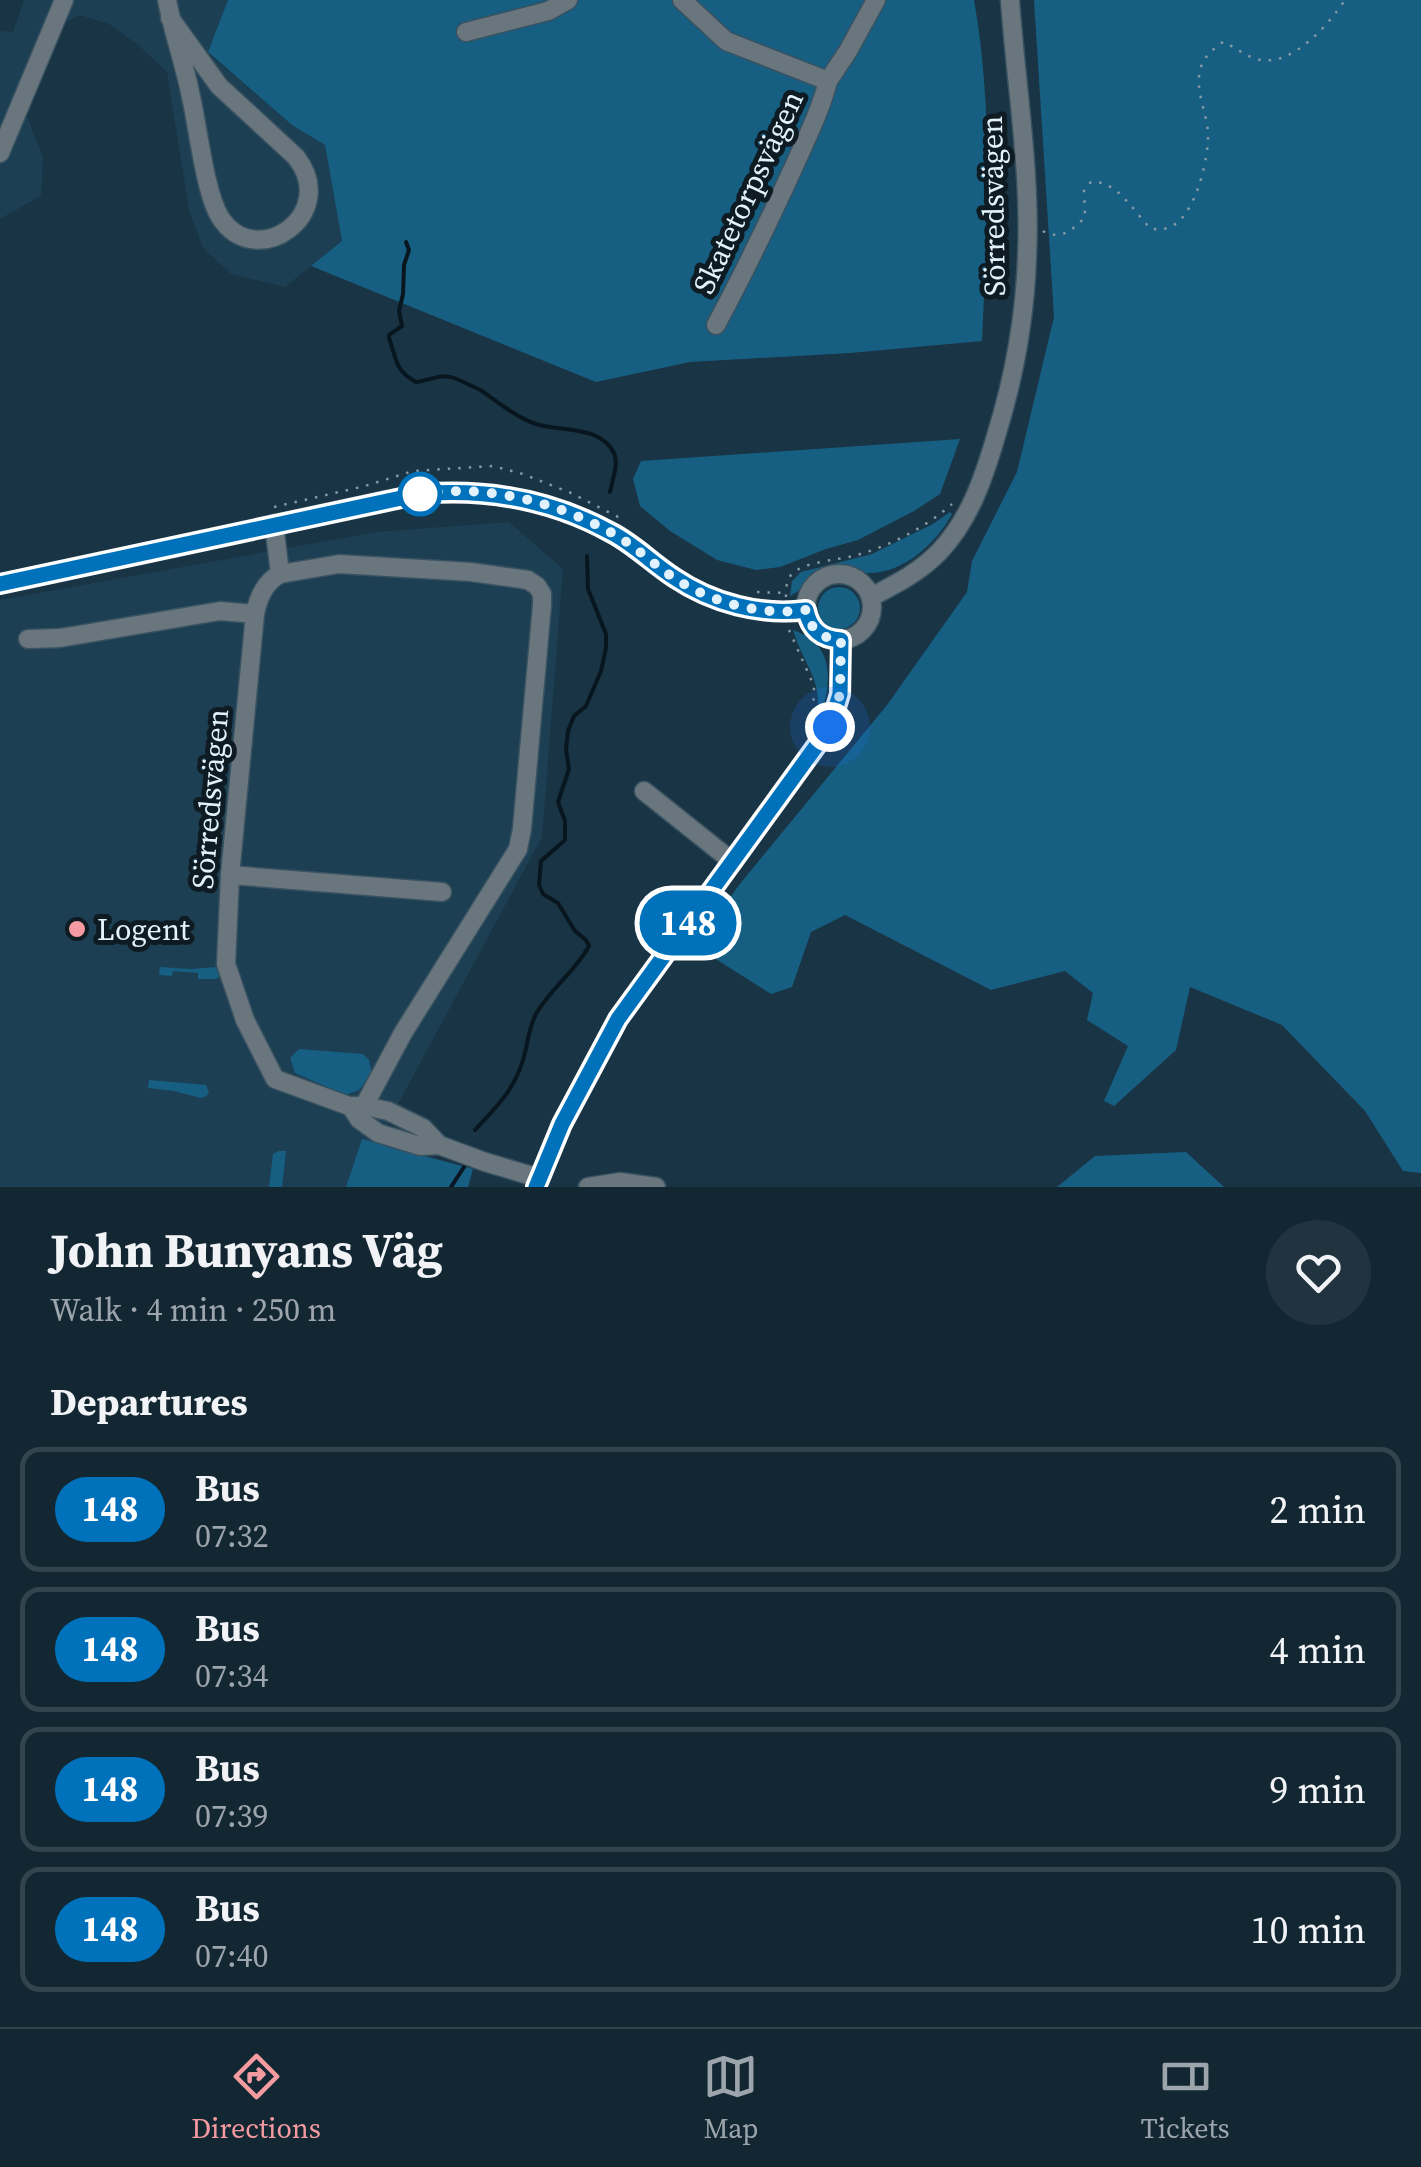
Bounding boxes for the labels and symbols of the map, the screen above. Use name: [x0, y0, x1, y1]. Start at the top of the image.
street label: Skatetorpsvägen: [683, 84, 813, 300]
street label: Sörredsvägen: [971, 115, 1015, 297]
unlabelled marker: [399, 473, 441, 515]
your location: [805, 702, 855, 752]
street label: Sörredsvägen: [182, 707, 238, 891]
line badge: 148: [630, 890, 746, 956]
place label: Logent: [97, 909, 190, 950]
marker: Logent: [66, 918, 88, 940]

